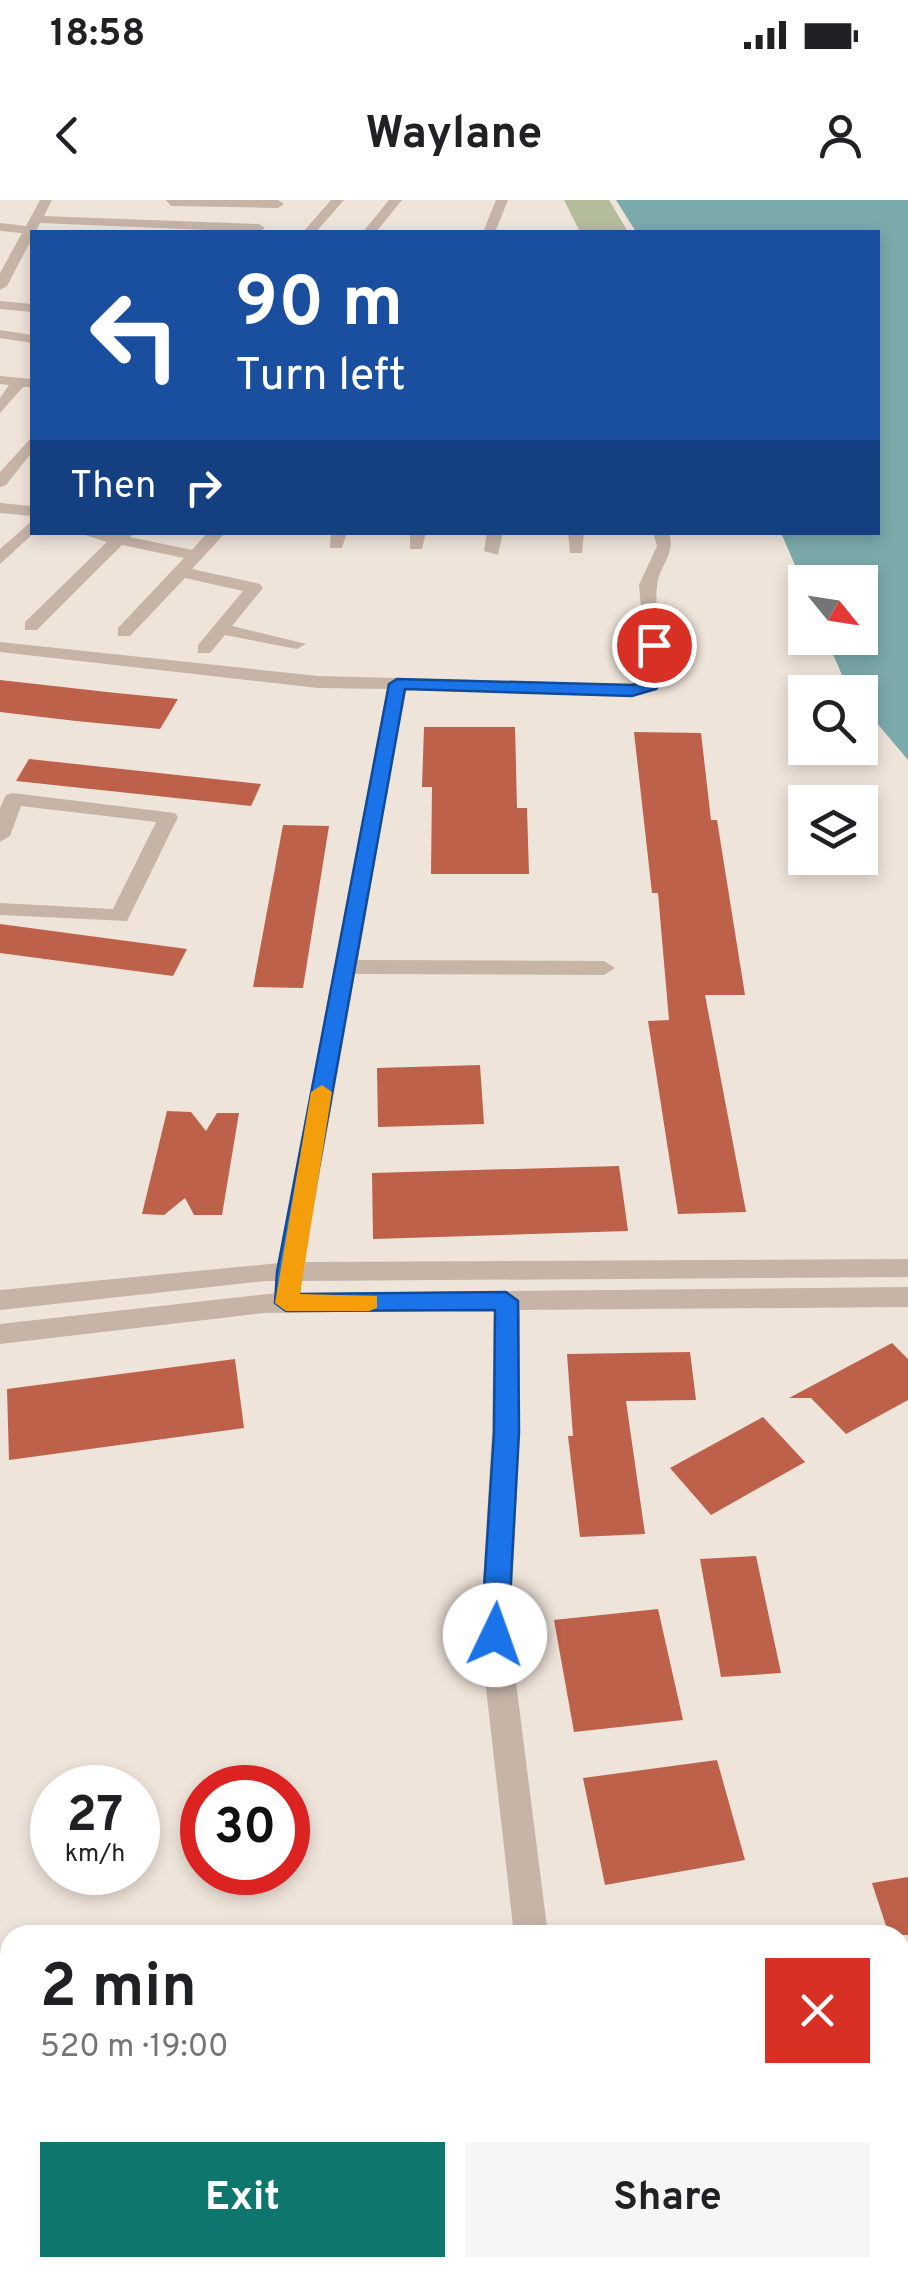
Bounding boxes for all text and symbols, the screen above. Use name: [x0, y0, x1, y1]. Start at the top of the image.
text: 18:58: [50, 11, 145, 60]
text: Waylane: [366, 107, 542, 164]
icon: back: [40, 108, 95, 163]
icon: person: [813, 108, 868, 163]
text: 90 m: [235, 262, 403, 351]
icon: left: [70, 270, 200, 400]
text: Turn left: [235, 349, 406, 406]
icon: right: [176, 460, 231, 515]
text: Then: [70, 463, 156, 512]
north arrow: [788, 565, 878, 655]
map controls: [788, 565, 878, 875]
pin: [612, 603, 697, 688]
icon: arrive: [627, 618, 682, 673]
button: search: [788, 675, 878, 765]
button: layers: [788, 785, 878, 875]
position arrow: [443, 1583, 547, 1687]
speed limit sign: 30: [180, 1765, 310, 1895]
text: 27: [67, 1786, 123, 1849]
text: km/h: [65, 1839, 125, 1871]
text: 2 min: [40, 1952, 197, 2028]
button: close: [765, 1958, 870, 2063]
text: 520 m · 19:00: [40, 2028, 229, 2068]
button: Exit: [40, 2142, 445, 2257]
button: Share: [465, 2142, 870, 2257]

